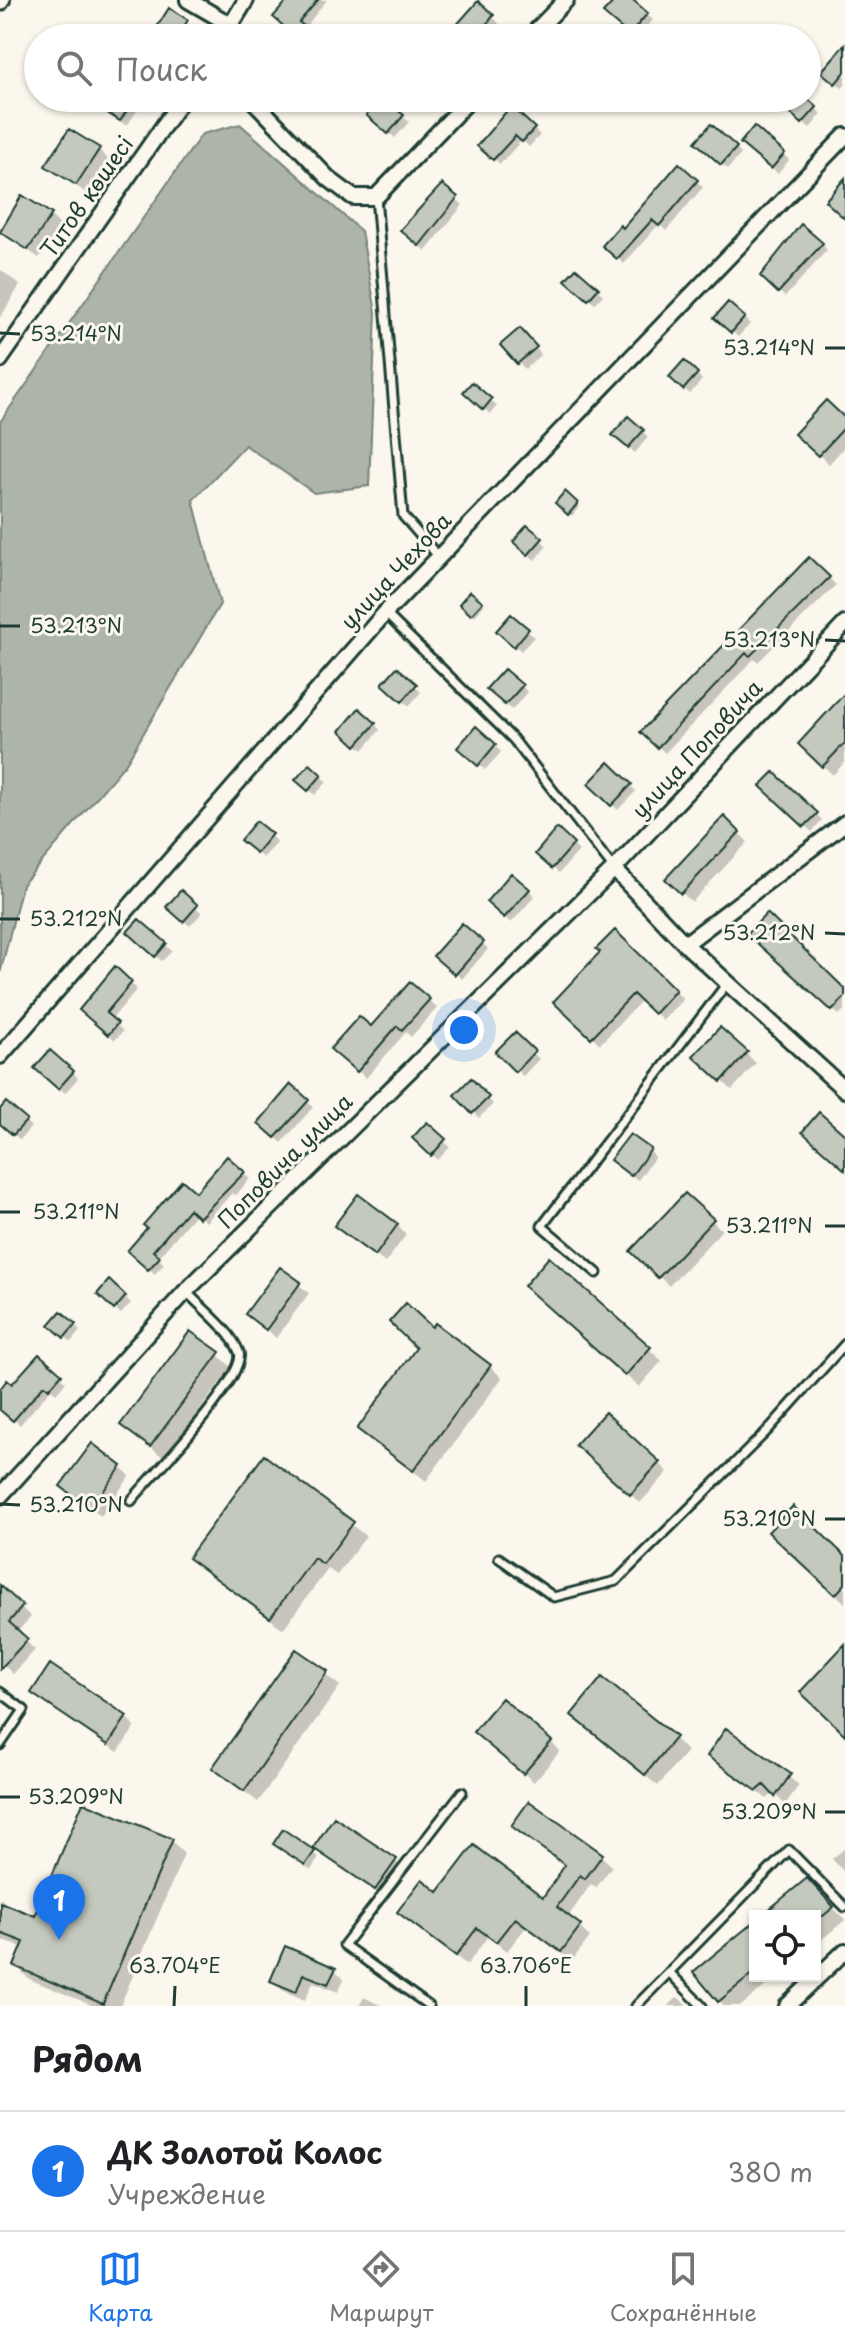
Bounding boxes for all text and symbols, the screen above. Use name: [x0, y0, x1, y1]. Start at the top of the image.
search box: [24, 24, 821, 112]
icon: search: [52, 46, 96, 90]
text: Поиск: [116, 46, 207, 91]
street label: Титов көшесі: [31, 128, 140, 264]
text: 53.214°N: [30, 318, 122, 348]
text: 53.214°N: [723, 332, 815, 362]
street label: улица Чехова: [332, 504, 458, 636]
text: 53.213°N: [30, 610, 122, 640]
text: 53.213°N: [723, 624, 815, 654]
street label: улица Поповича: [623, 671, 769, 825]
text: 53.212°N: [30, 903, 122, 933]
text: 53.212°N: [723, 917, 815, 947]
your location: [444, 1010, 484, 1050]
street label: Поповича улица: [209, 1085, 359, 1235]
text: 53.211°N: [32, 1196, 120, 1226]
text: 53.211°N: [725, 1210, 813, 1240]
text: 53.210°N: [29, 1489, 123, 1519]
text: 53.210°N: [722, 1503, 816, 1533]
text: 53.209°N: [28, 1781, 124, 1811]
text: 53.209°N: [721, 1796, 817, 1826]
pin: 1: [33, 1874, 85, 1940]
map controls: [749, 1910, 821, 1982]
button: locate: [749, 1910, 821, 1982]
text: 63.704°E: [129, 1950, 221, 1980]
text: 63.706°E: [480, 1950, 572, 1980]
text: Рядом: [32, 2032, 143, 2084]
text: ДК Золотой Колос: [108, 2129, 383, 2174]
text: 1: [52, 2152, 64, 2191]
text: 380 m: [728, 2152, 813, 2191]
text: Учреждение: [108, 2174, 266, 2213]
tab: Карта: [88, 2247, 153, 2328]
tab: Маршрут: [329, 2247, 433, 2328]
tab: Сохранённые: [610, 2247, 757, 2328]

